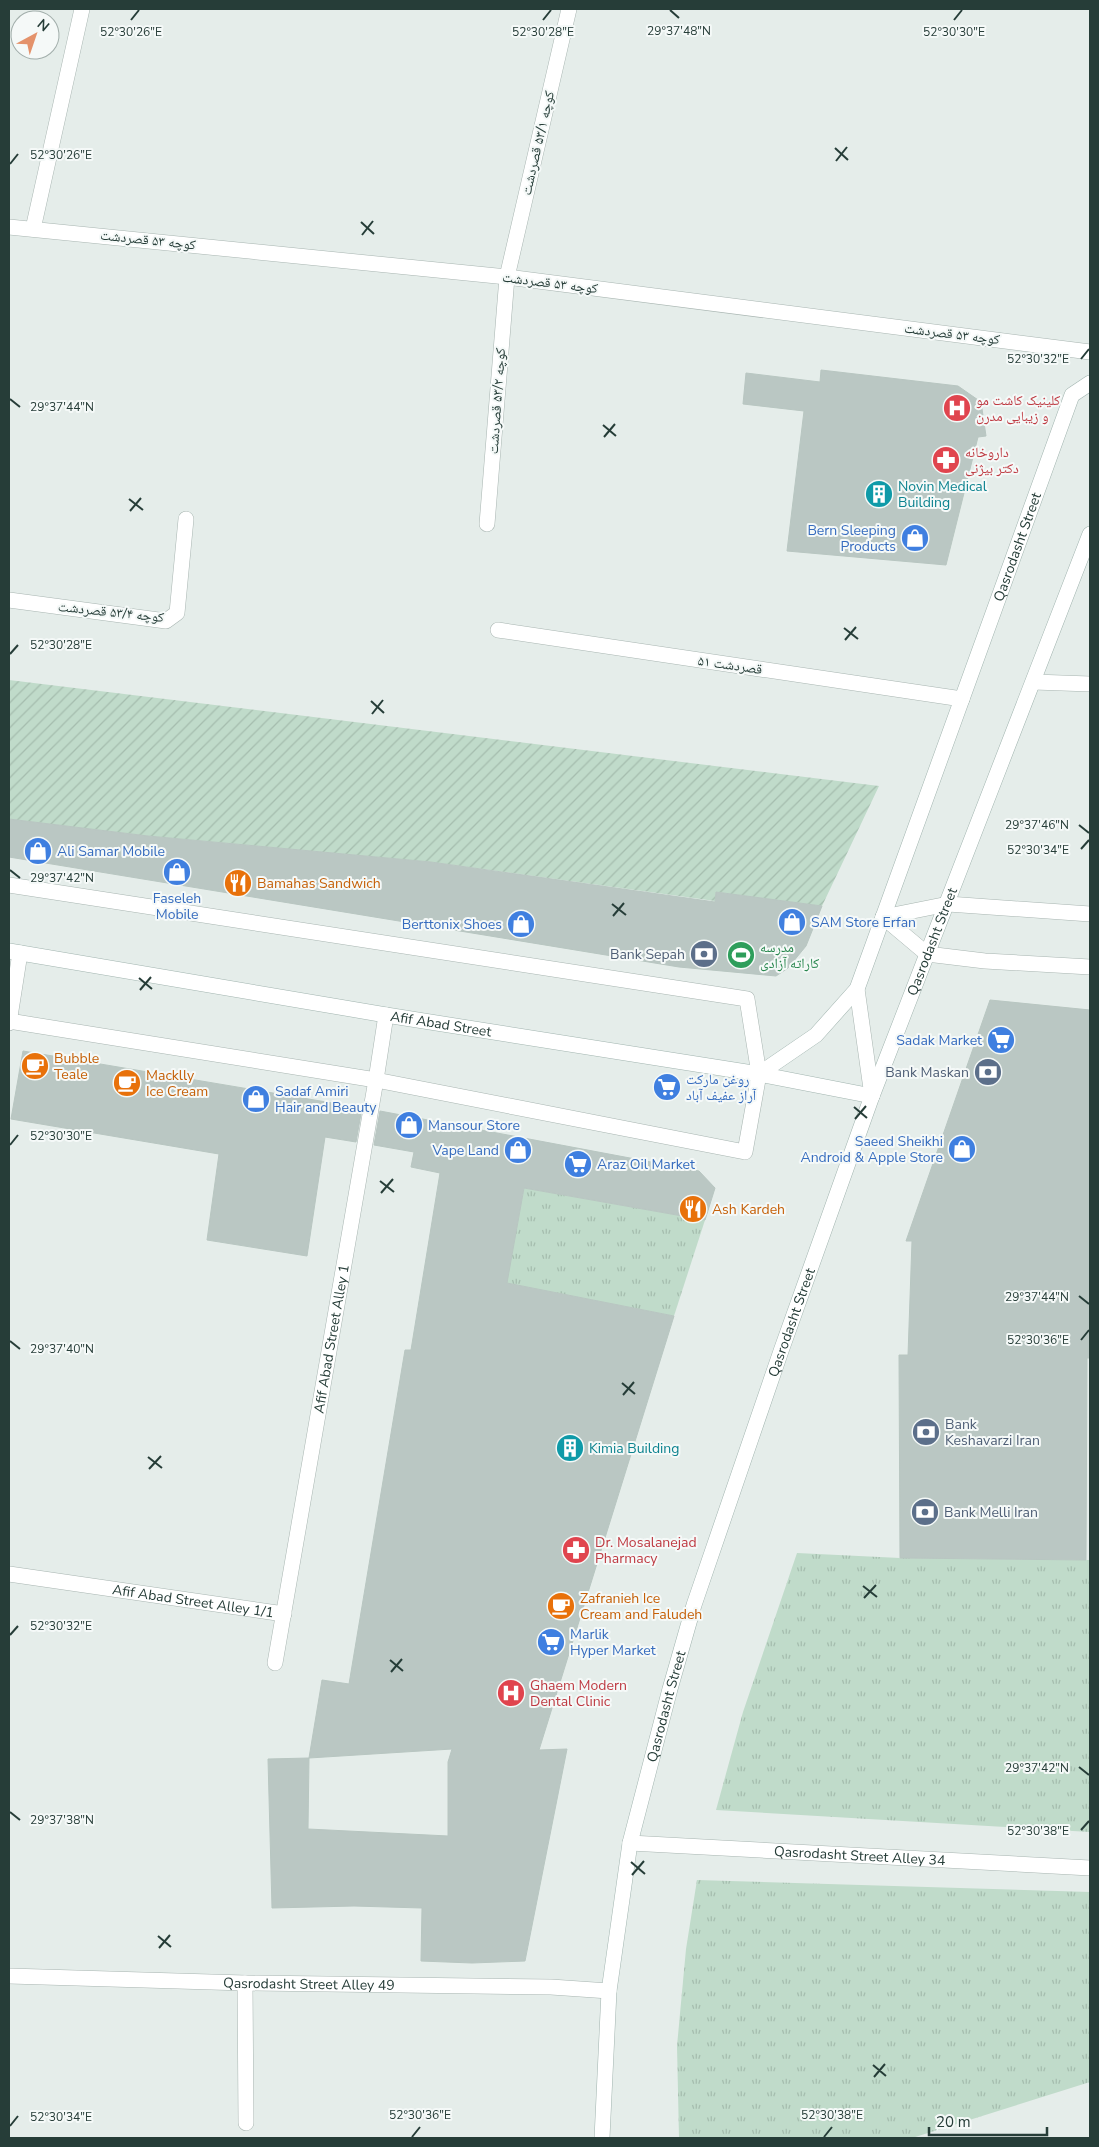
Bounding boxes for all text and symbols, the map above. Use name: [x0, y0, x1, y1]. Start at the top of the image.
north arrow: [10, 10, 60, 60]
text: N: [33, 15, 53, 36]
text: 29°37'48"N: [647, 23, 711, 39]
text: 52°30'26"E: [100, 24, 162, 40]
text: 52°30'28"E: [512, 24, 574, 40]
text: 52°30'30"E: [923, 24, 985, 40]
street label: کوچه ۵۳/۱ قصردشت: [517, 89, 559, 197]
text: 52°30'26"E: [30, 147, 92, 163]
street label: کوچه ۵۳ قصردشت: [99, 226, 197, 254]
street label: کوچه ۵۳ قصردشت: [501, 268, 599, 298]
street label: کوچه ۵۳ قصردشت: [903, 319, 1001, 349]
street label: کوچه ۵۳/۲ قصردشت: [484, 347, 510, 455]
text: 52°30'32"E: [1007, 351, 1069, 367]
place label: کلینیک کاشت مو و زیبایی مدرن: [976, 391, 1061, 426]
hospital icon: کلینیک کاشت مو و زیبایی مدرن: [942, 393, 972, 423]
text: 29°37'44"N: [30, 399, 94, 415]
place label: داروخانه دکتر بیژنی: [965, 443, 1019, 478]
pharmacy icon: داروخانه دکتر بیژنی: [931, 445, 961, 475]
place label: Novin Medical Building: [898, 477, 988, 512]
building icon: Novin Medical Building: [864, 479, 894, 509]
street label: Qasrodasht Street: [989, 490, 1046, 604]
place label: Bern Sleeping Products: [807, 521, 896, 556]
shop icon: Bern Sleeping Products: [900, 523, 930, 553]
street label: کوچه ۵۳/۴ قصردشت: [57, 597, 165, 627]
text: 52°30'28"E: [30, 637, 92, 653]
street label: ۵۱ قصردشت: [696, 651, 764, 679]
text: 29°37'46"N: [1005, 817, 1069, 833]
shop icon: Ali Samar Mobile: [23, 836, 53, 866]
place label: Ali Samar Mobile: [57, 842, 165, 861]
text: 52°30'34"E: [1007, 842, 1069, 858]
shop icon: Faseleh Mobile: [162, 857, 192, 887]
restaurant icon: Bamahas Sandwich: [223, 868, 253, 898]
text: 29°37'42"N: [30, 870, 94, 886]
place label: Bamahas Sandwich: [257, 874, 381, 893]
street label: Qasrodasht Street: [902, 885, 962, 998]
place label: Faseleh Mobile: [153, 889, 201, 924]
shop icon: SAM Store Erfan: [777, 907, 807, 937]
shop icon: Berttonix Shoes: [506, 909, 536, 939]
place label: SAM Store Erfan: [811, 913, 916, 932]
place label: Berttonix Shoes: [402, 915, 502, 934]
place label: مدرسه کاراته آزادی: [760, 938, 820, 973]
bank icon: Bank Sepah: [689, 939, 719, 969]
sports icon: مدرسه کاراته آزادی: [726, 940, 756, 970]
place label: Bank Sepah: [610, 945, 685, 964]
street label: Afif Abad Street: [389, 1006, 493, 1041]
supermarket icon: Sadak Market: [986, 1025, 1016, 1055]
place label: Sadak Market: [896, 1031, 982, 1050]
place label: Bubble Teale: [54, 1049, 99, 1084]
cafe icon: Bubble Teale: [20, 1051, 50, 1081]
bank icon: Bank Maskan: [973, 1057, 1003, 1087]
place label: Bank Maskan: [885, 1063, 969, 1082]
place label: Macklly Ice Cream: [146, 1066, 208, 1101]
cafe icon: Macklly Ice Cream: [112, 1068, 142, 1098]
place label: روغن مارکت آراز عفیف آباد: [686, 1070, 757, 1105]
supermarket icon: روغن مارکت آراز عفیف آباد: [652, 1072, 682, 1102]
place label: Sadaf Amiri Hair and Beauty: [275, 1082, 377, 1117]
shop icon: Sadaf Amiri Hair and Beauty: [241, 1084, 271, 1114]
shop icon: Mansour Store: [394, 1110, 424, 1140]
place label: Mansour Store: [428, 1116, 520, 1135]
text: 52°30'30"E: [30, 1128, 92, 1144]
place label: Saeed Sheikhi Android & Apple Store: [800, 1132, 943, 1167]
shop icon: Saeed Sheikhi Android & Apple Store: [947, 1134, 977, 1164]
shop icon: Vape Land: [503, 1135, 533, 1165]
place label: Vape Land: [431, 1141, 499, 1160]
supermarket icon: Araz Oil Market: [563, 1149, 593, 1179]
place label: Araz Oil Market: [597, 1155, 695, 1174]
restaurant icon: Ash Kardeh: [678, 1194, 708, 1224]
place label: Ash Kardeh: [712, 1200, 785, 1219]
street label: Afif Abad Street Alley 1: [309, 1263, 353, 1415]
street label: Qasrodasht Street: [763, 1265, 819, 1380]
text: 29°37'44"N: [1005, 1289, 1069, 1305]
text: 52°30'36"E: [1007, 1332, 1069, 1348]
text: 29°37'40"N: [30, 1341, 94, 1357]
place label: Bank Keshavarzi Iran: [945, 1415, 1040, 1450]
bank icon: Bank Keshavarzi Iran: [911, 1417, 941, 1447]
building icon: Kimia Building: [555, 1433, 585, 1463]
place label: Kimia Building: [589, 1439, 679, 1458]
bank icon: Bank Melli Iran: [910, 1497, 940, 1527]
place label: Bank Melli Iran: [944, 1503, 1038, 1522]
place label: Dr. Mosalanejad Pharmacy: [595, 1533, 697, 1568]
pharmacy icon: Dr. Mosalanejad Pharmacy: [561, 1535, 591, 1565]
street label: Afif Abad Street Alley 1/1: [111, 1580, 275, 1622]
place label: Zafranieh Ice Cream and Faludeh: [580, 1589, 702, 1624]
cafe icon: Zafranieh Ice Cream and Faludeh: [546, 1591, 576, 1621]
text: 52°30'32"E: [30, 1618, 92, 1634]
place label: Marlik Hyper Market: [570, 1625, 656, 1660]
supermarket icon: Marlik Hyper Market: [536, 1627, 566, 1657]
street label: Qasrodasht Street: [642, 1648, 690, 1764]
place label: Ghaem Modern Dental Clinic: [530, 1676, 627, 1711]
hospital icon: Ghaem Modern Dental Clinic: [496, 1678, 526, 1708]
text: 29°37'42"N: [1005, 1760, 1069, 1776]
text: 29°37'38"N: [30, 1812, 94, 1828]
text: 52°30'38"E: [1007, 1823, 1069, 1839]
street label: Qasrodasht Street Alley 34: [773, 1841, 946, 1870]
street label: Qasrodasht Street Alley 49: [223, 1973, 395, 1994]
scale bar: [929, 2104, 1046, 2136]
text: 52°30'36"E: [389, 2107, 451, 2123]
text: 52°30'38"E: [801, 2107, 863, 2123]
text: 52°30'34"E: [30, 2109, 92, 2125]
text: 20 m: [936, 2112, 971, 2132]

